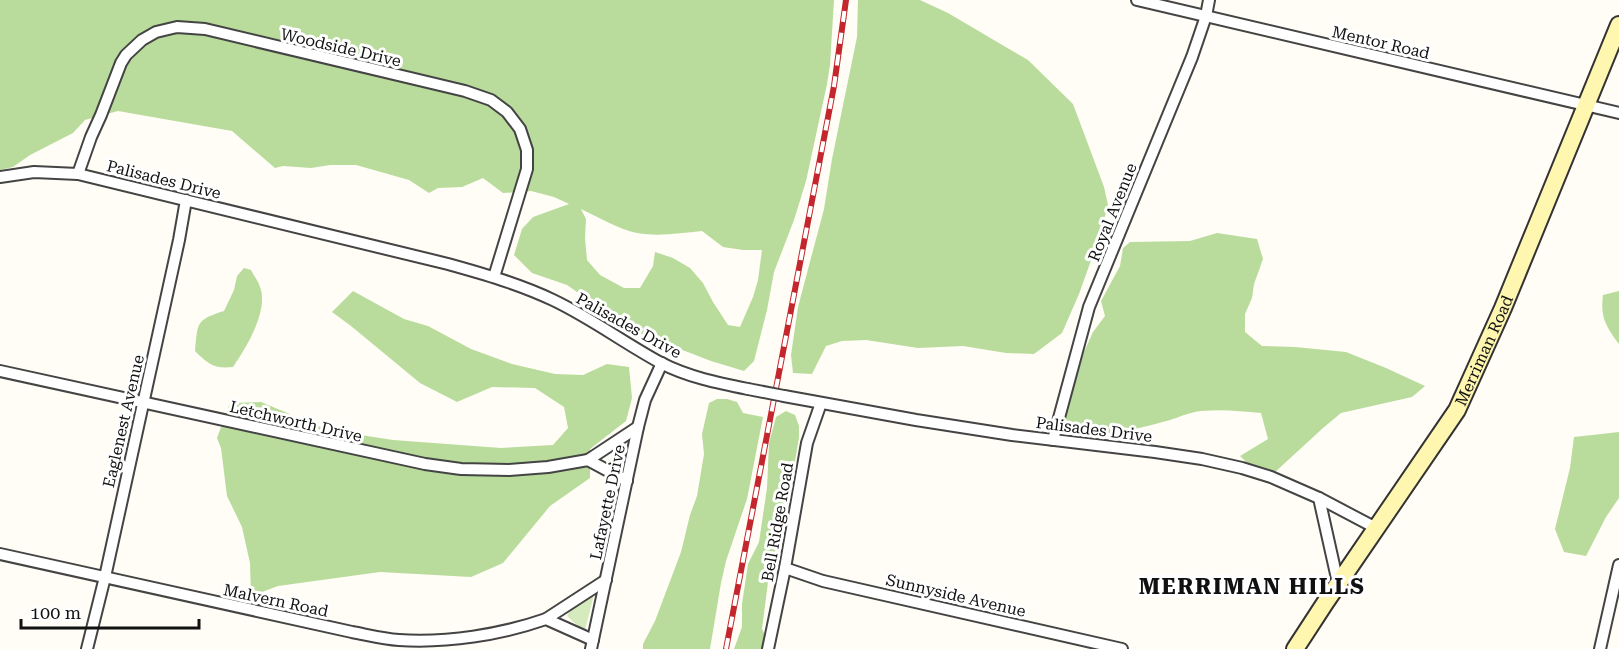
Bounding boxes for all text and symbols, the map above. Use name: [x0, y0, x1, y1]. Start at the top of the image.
street label: Mentor Road: [1330, 22, 1432, 63]
street label: Woodside Drive: [279, 24, 403, 71]
street label: Palisades Drive: [105, 156, 223, 203]
street label: Royal Avenue: [1084, 160, 1141, 264]
street label: Palisades Drive: [573, 289, 685, 362]
street label: Merriman Road: [1451, 293, 1517, 409]
street label: Eaglenest Avenue: [99, 353, 148, 489]
street label: Letchworth Drive: [228, 397, 364, 446]
street label: Palisades Drive: [1035, 413, 1153, 446]
street label: Lafayette Drive: [586, 442, 629, 562]
street label: Bell Ridge Road: [758, 461, 797, 583]
street label: Sunnyside Avenue: [884, 570, 1028, 621]
district label: MERRIMAN HILLS: [1139, 574, 1365, 599]
street label: Malvern Road: [222, 580, 330, 621]
scale bar: [21, 592, 200, 630]
text: 100 m: [30, 602, 81, 623]

